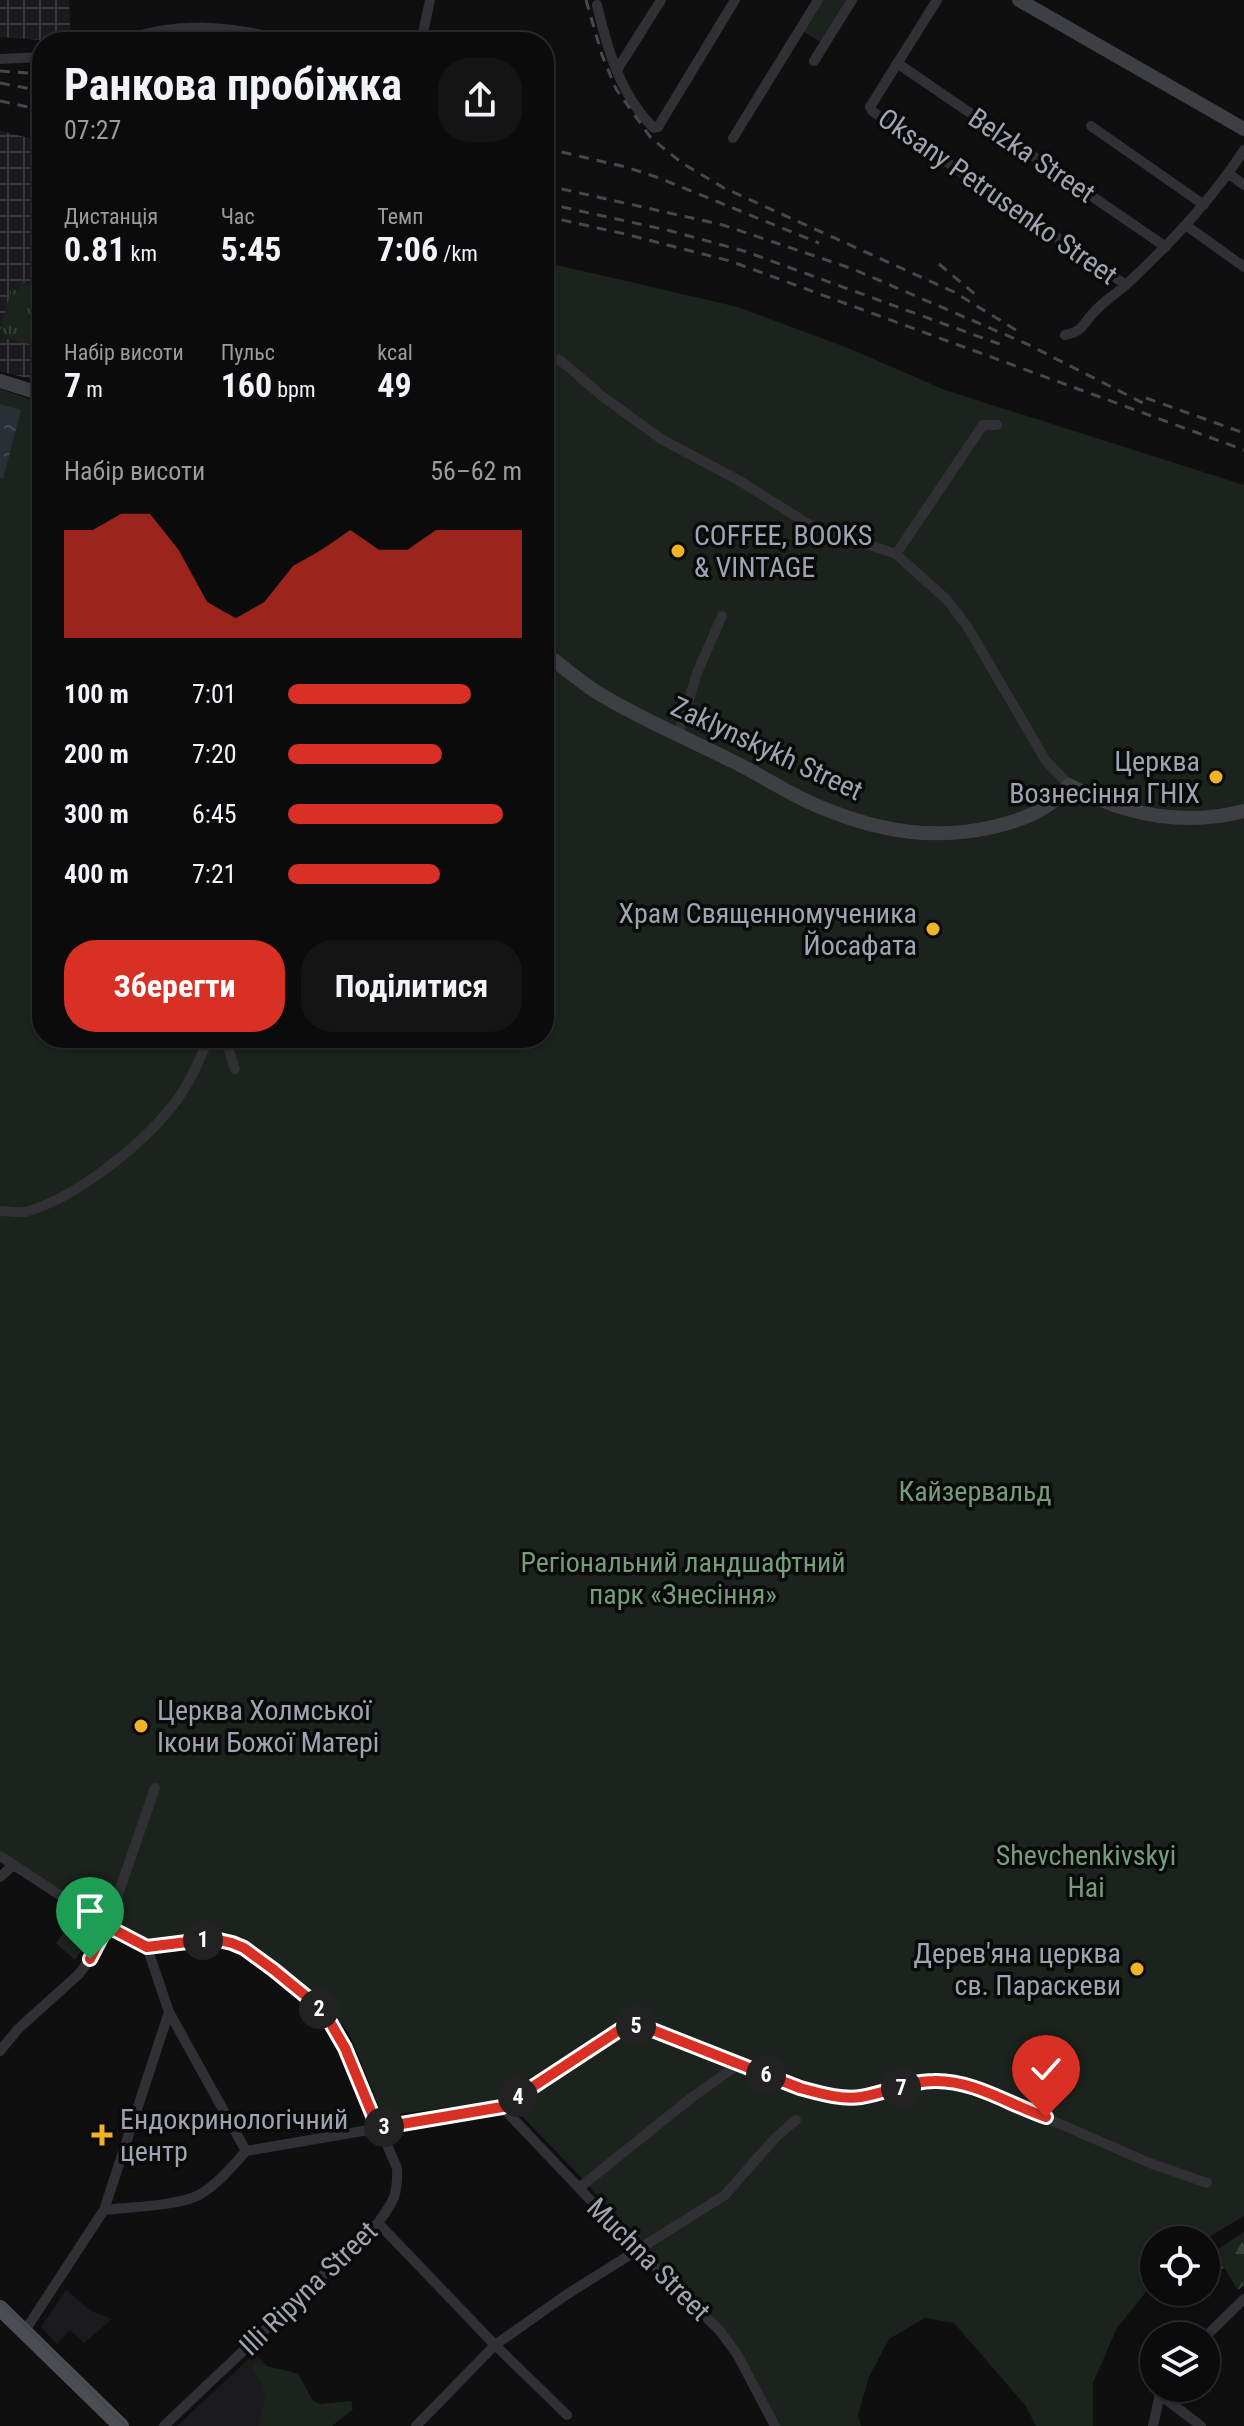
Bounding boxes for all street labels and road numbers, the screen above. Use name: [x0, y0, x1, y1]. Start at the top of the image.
street label: Oksany Petrusenko Street: [872, 101, 1124, 291]
street label: Belzka Street: [962, 101, 1101, 210]
street label: Zaklynskykh Street: [666, 690, 868, 807]
street label: Muchna Street: [580, 2191, 717, 2328]
street label: Illi Ripyna Street: [233, 2215, 384, 2362]

